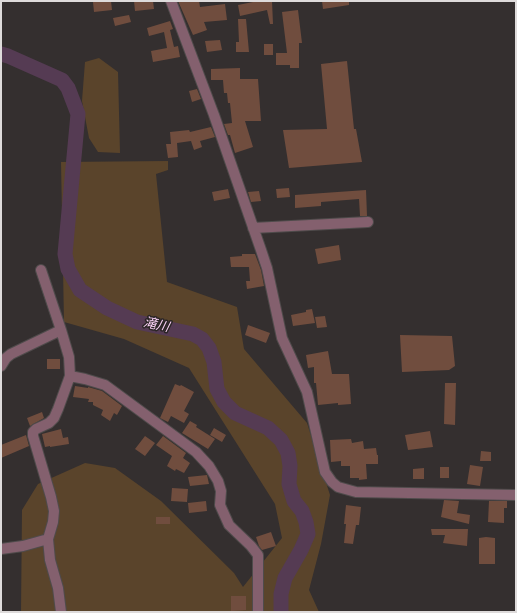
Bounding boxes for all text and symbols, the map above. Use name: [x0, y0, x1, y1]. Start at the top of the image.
water label: 滝川: [142, 316, 170, 336]

